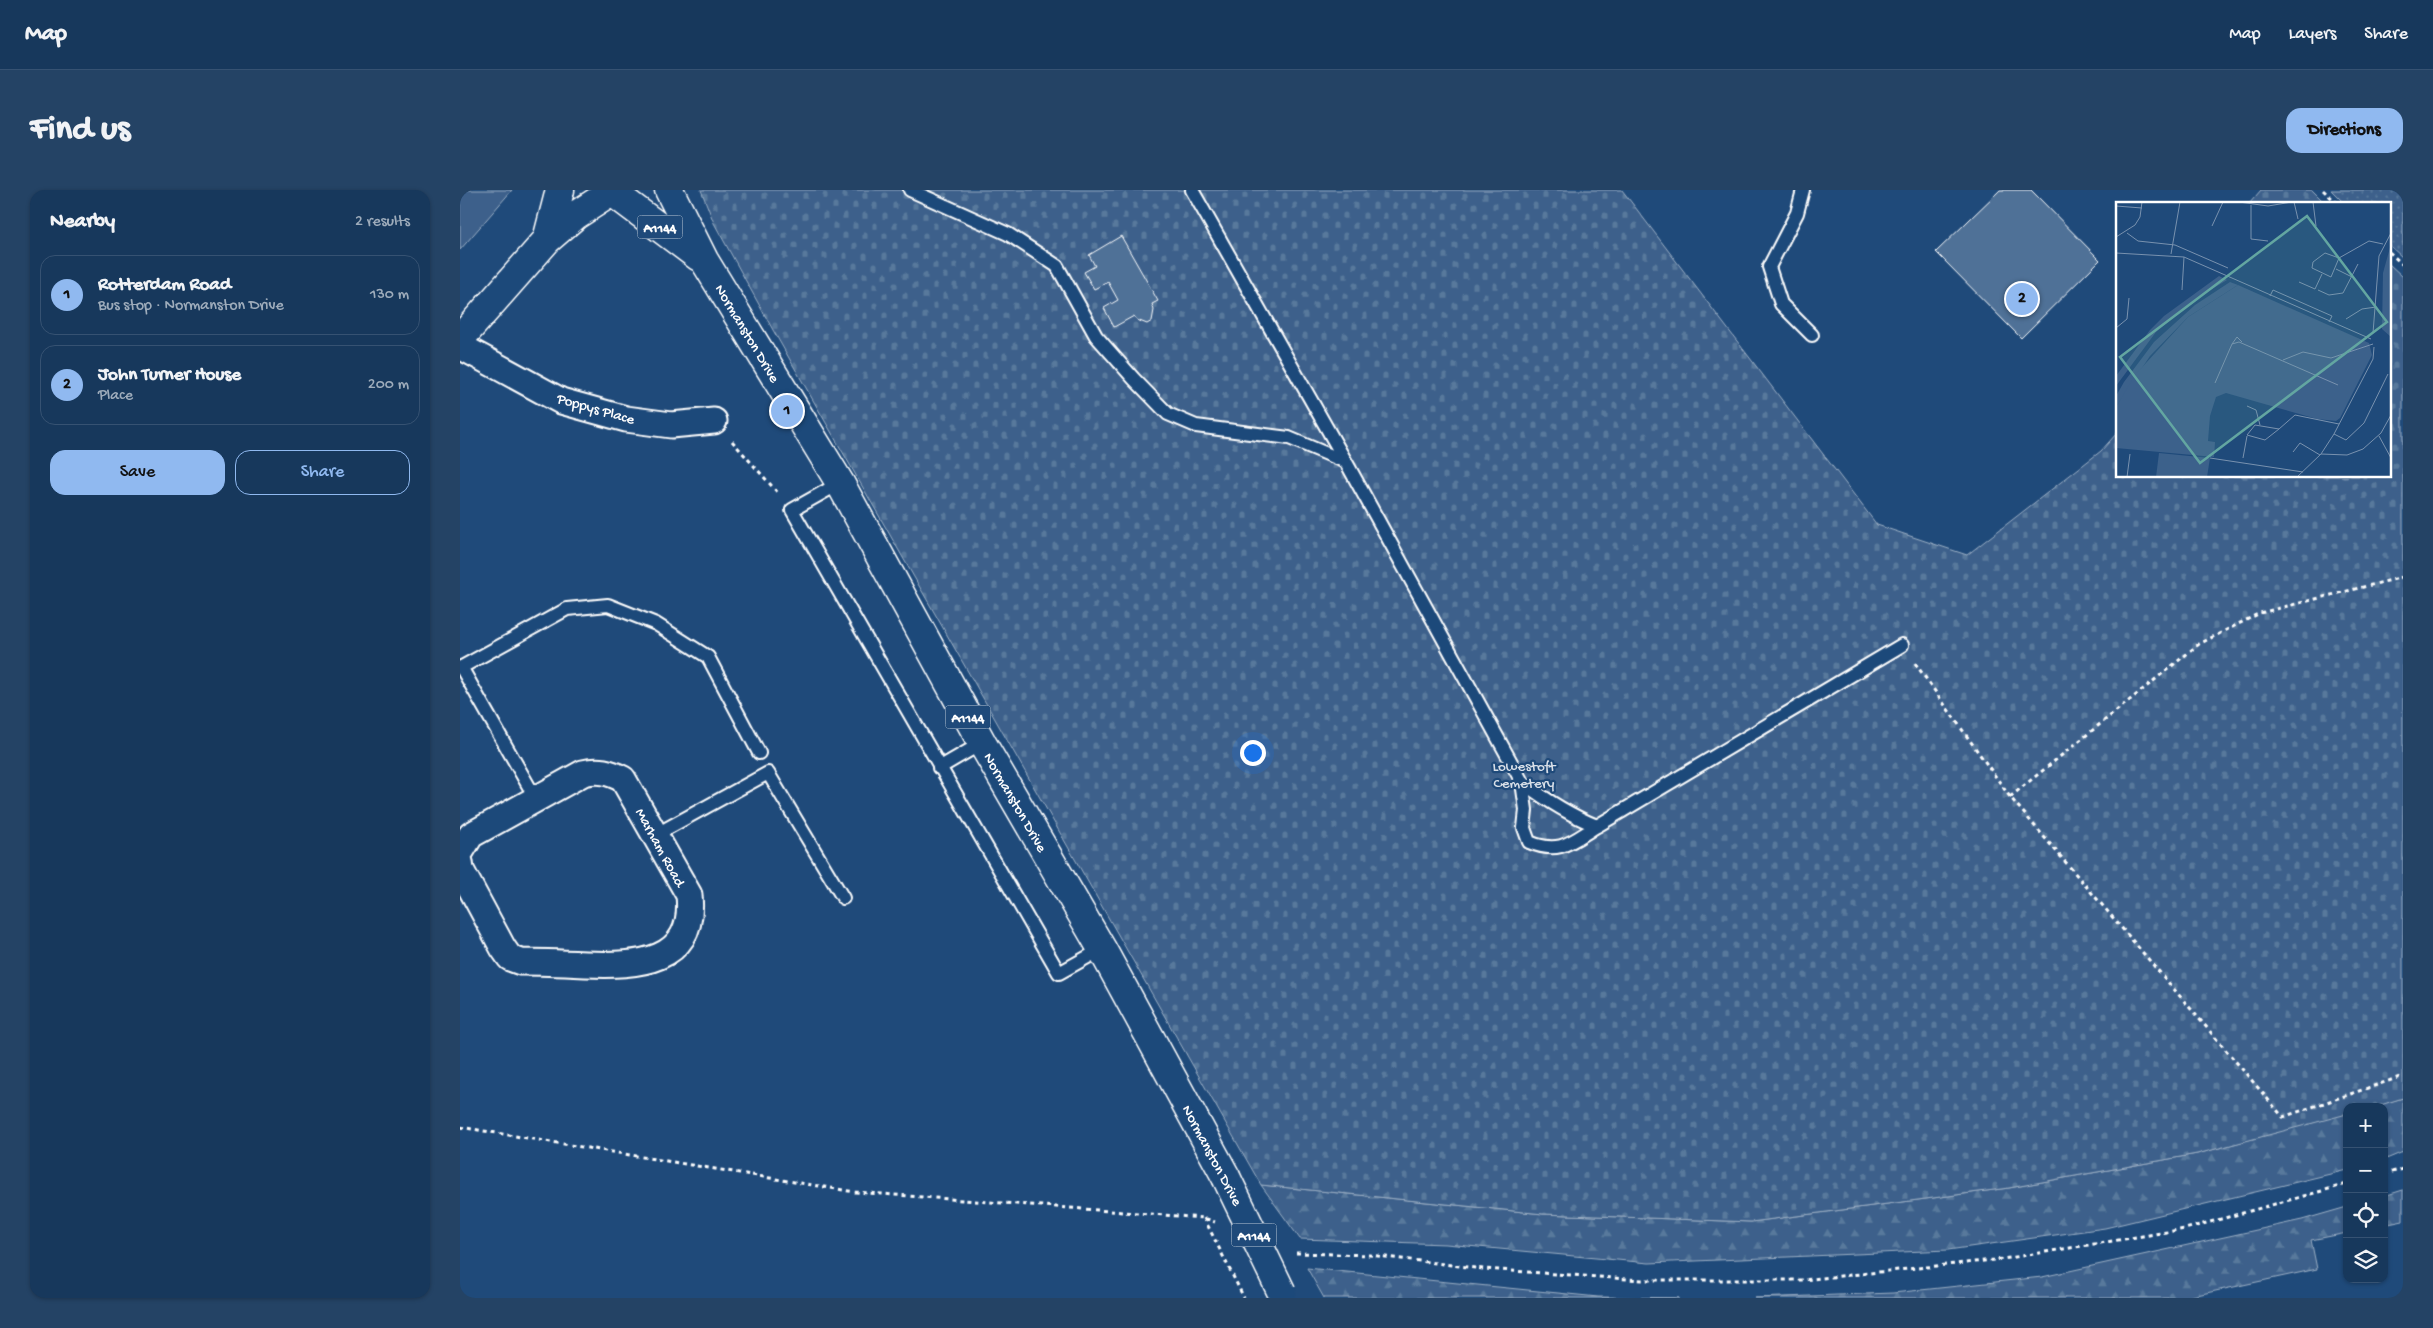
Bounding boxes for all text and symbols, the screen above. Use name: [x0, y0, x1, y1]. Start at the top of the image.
text: Map: [25, 20, 67, 49]
text: Map: [2229, 24, 2261, 45]
text: Layers: [2289, 24, 2336, 45]
text: Share: [2364, 24, 2408, 45]
button: Directions: [2286, 108, 2403, 153]
text: Find us: [30, 110, 130, 151]
inset map: [2116, 202, 2390, 478]
text: Nearby: [50, 210, 115, 235]
text: 2 results: [355, 213, 410, 232]
road number: A1144: [638, 216, 682, 238]
text: Rotterdam Road: [98, 274, 231, 297]
pin: 2: [2006, 280, 2038, 318]
street label: Normanston Drive: [710, 281, 783, 387]
text: 1: [64, 286, 70, 305]
text: 130 m: [370, 286, 409, 305]
text: Bus stop · Normanston Drive: [98, 297, 284, 316]
text: John Turner House: [98, 364, 241, 387]
text: 2: [63, 376, 71, 395]
text: 200 m: [368, 376, 409, 395]
text: Place: [98, 387, 133, 406]
street label: Poppys Place: [554, 390, 637, 430]
pin: 1: [771, 392, 803, 430]
button: Save: [50, 450, 225, 495]
button: Share: [235, 450, 410, 495]
road number: A1144: [946, 706, 990, 728]
your location: [1240, 740, 1266, 766]
street label: Normanston Drive: [979, 750, 1050, 856]
park label: Lowestoft Cemetery: [1493, 758, 1557, 793]
street label: Marham Road: [630, 805, 689, 892]
street label: Normanston Drive: [1177, 1102, 1246, 1210]
map controls: [2343, 1103, 2388, 1283]
button: +: [2343, 1103, 2388, 1148]
button: −: [2343, 1148, 2388, 1193]
button: locate: [2343, 1193, 2388, 1238]
road number: A1144: [1232, 1224, 1276, 1246]
button: layers: [2343, 1238, 2388, 1283]

